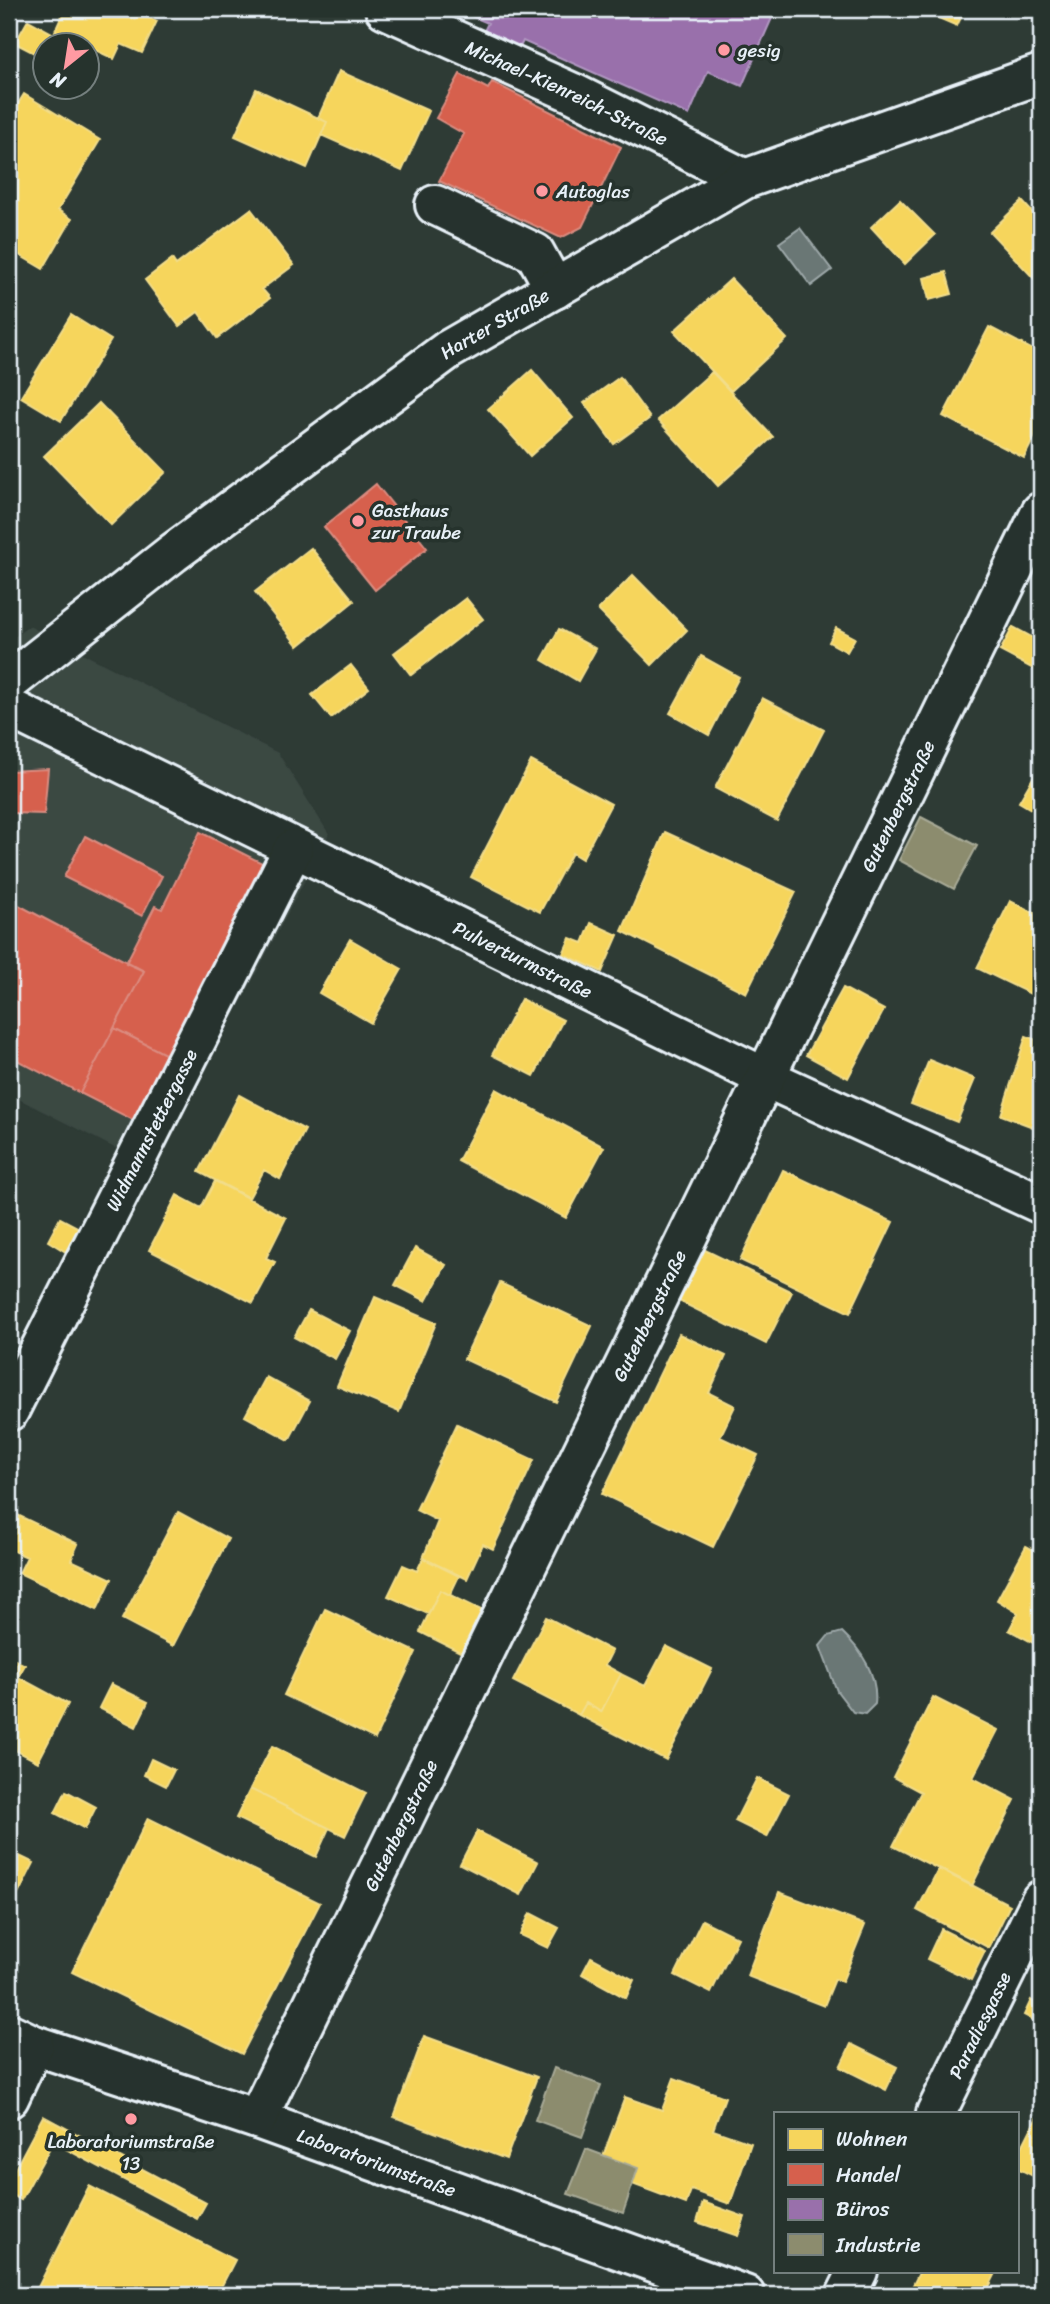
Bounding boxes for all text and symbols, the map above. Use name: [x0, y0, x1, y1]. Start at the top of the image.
street label: Michael-Kienreich-Straße: [460, 30, 674, 155]
north arrow: [32, 32, 102, 102]
place label: gesig: [736, 34, 781, 67]
marker: gesig: [716, 42, 732, 58]
text: N: [43, 62, 73, 98]
place label: Autoglas: [555, 175, 630, 208]
marker: Autoglas: [534, 183, 550, 199]
street label: Harter Straße: [432, 278, 556, 368]
place label: Gasthaus zur Traube: [371, 494, 461, 549]
marker: Gasthaus zur Traube: [350, 513, 366, 529]
street label: Gutenbergstraße: [851, 734, 944, 878]
street label: Pulverturmstraße: [447, 911, 599, 1007]
street label: Widmannstettergasse: [96, 1043, 206, 1217]
street label: Gutenbergstraße: [603, 1244, 695, 1387]
street label: Gutenbergstraße: [354, 1753, 447, 1897]
street label: Paradiesgasse: [939, 1966, 1020, 2084]
marker: Laboratoriumstraße 13: [123, 2111, 139, 2127]
legend: [774, 2112, 1018, 2272]
street label: Laboratoriumstraße: [292, 2118, 461, 2206]
text: Wohnen: [836, 2120, 907, 2158]
place label: Laboratoriumstraße 13: [47, 2125, 215, 2180]
text: Handel: [836, 2156, 902, 2194]
text: Büros: [836, 2190, 890, 2228]
text: Industrie: [835, 2226, 920, 2264]

